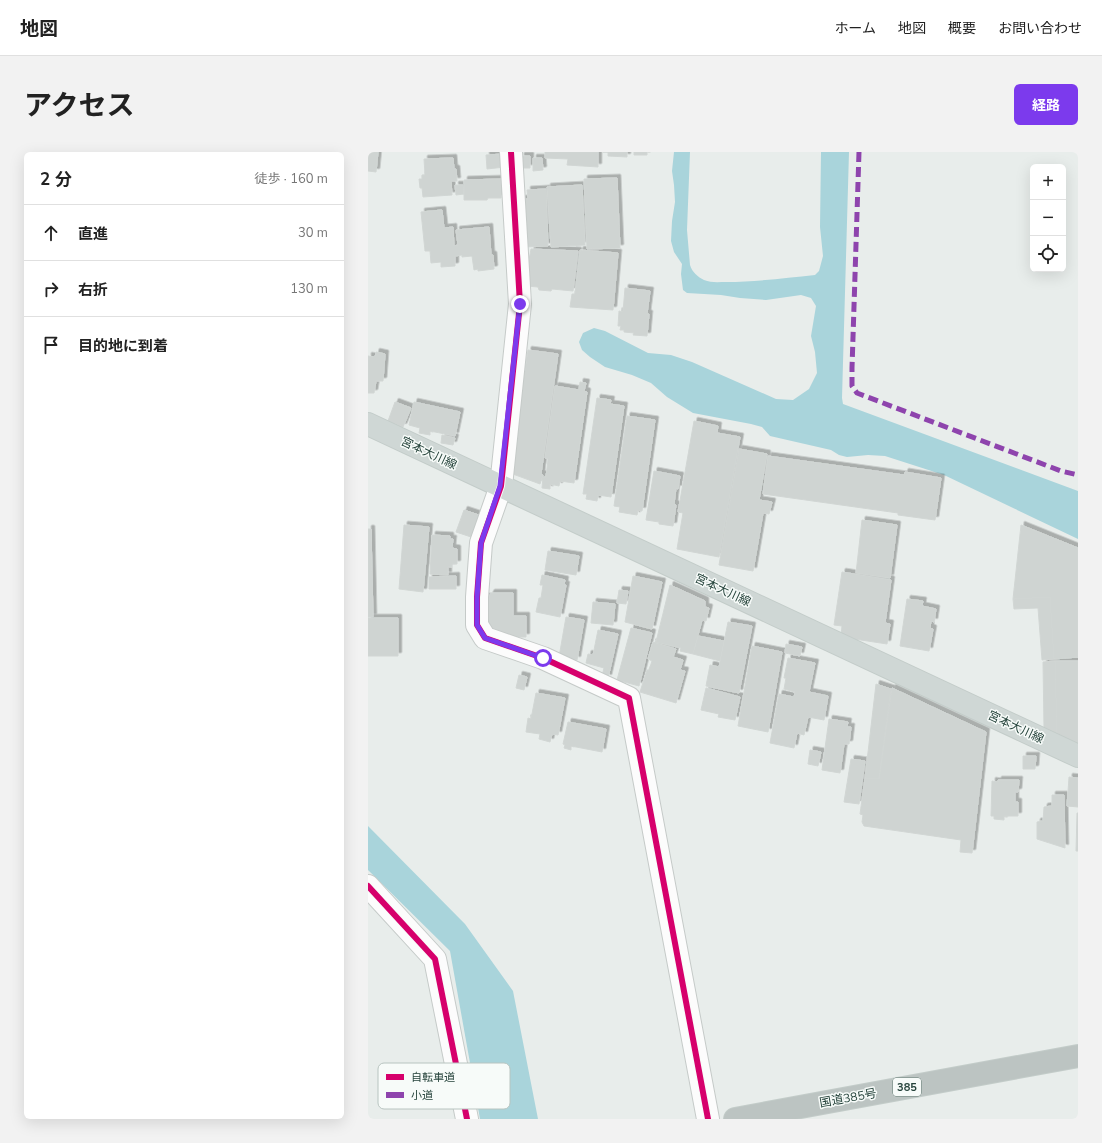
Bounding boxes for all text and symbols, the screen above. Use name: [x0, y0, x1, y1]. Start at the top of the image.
text: 地図: [20, 16, 58, 42]
text: ホーム: [834, 19, 876, 38]
text: 地図: [898, 19, 926, 38]
text: 概要: [948, 19, 976, 38]
text: お問い合わせ: [998, 19, 1082, 38]
button: 経路: [1014, 84, 1078, 125]
text: アクセス: [24, 87, 135, 125]
map controls: [1030, 164, 1066, 272]
button: +: [1030, 164, 1066, 200]
text: 2 分: [40, 168, 72, 191]
text: 徒歩 · 160 m: [254, 170, 328, 188]
button: −: [1030, 200, 1066, 236]
icon: ahead: [40, 222, 62, 244]
text: 直進: [78, 224, 108, 244]
text: 30 m: [298, 224, 328, 242]
button: locate: [1030, 236, 1066, 272]
icon: right: [40, 278, 62, 300]
text: 右折: [78, 280, 108, 300]
text: 130 m: [290, 280, 328, 298]
route end: [511, 295, 529, 313]
icon: arrive: [40, 334, 62, 356]
text: 目的地に到着: [78, 336, 168, 356]
street label: 宮本大川線: [398, 433, 460, 473]
street label: 宮本大川線: [692, 570, 754, 610]
route start: [534, 649, 552, 667]
street label: 宮本大川線: [985, 707, 1047, 747]
legend: [378, 1063, 510, 1109]
text: 自転車道: [411, 1070, 455, 1085]
road number: 385: [893, 1078, 921, 1096]
street label: 国道385号: [818, 1085, 878, 1111]
text: 小道: [411, 1088, 433, 1103]

